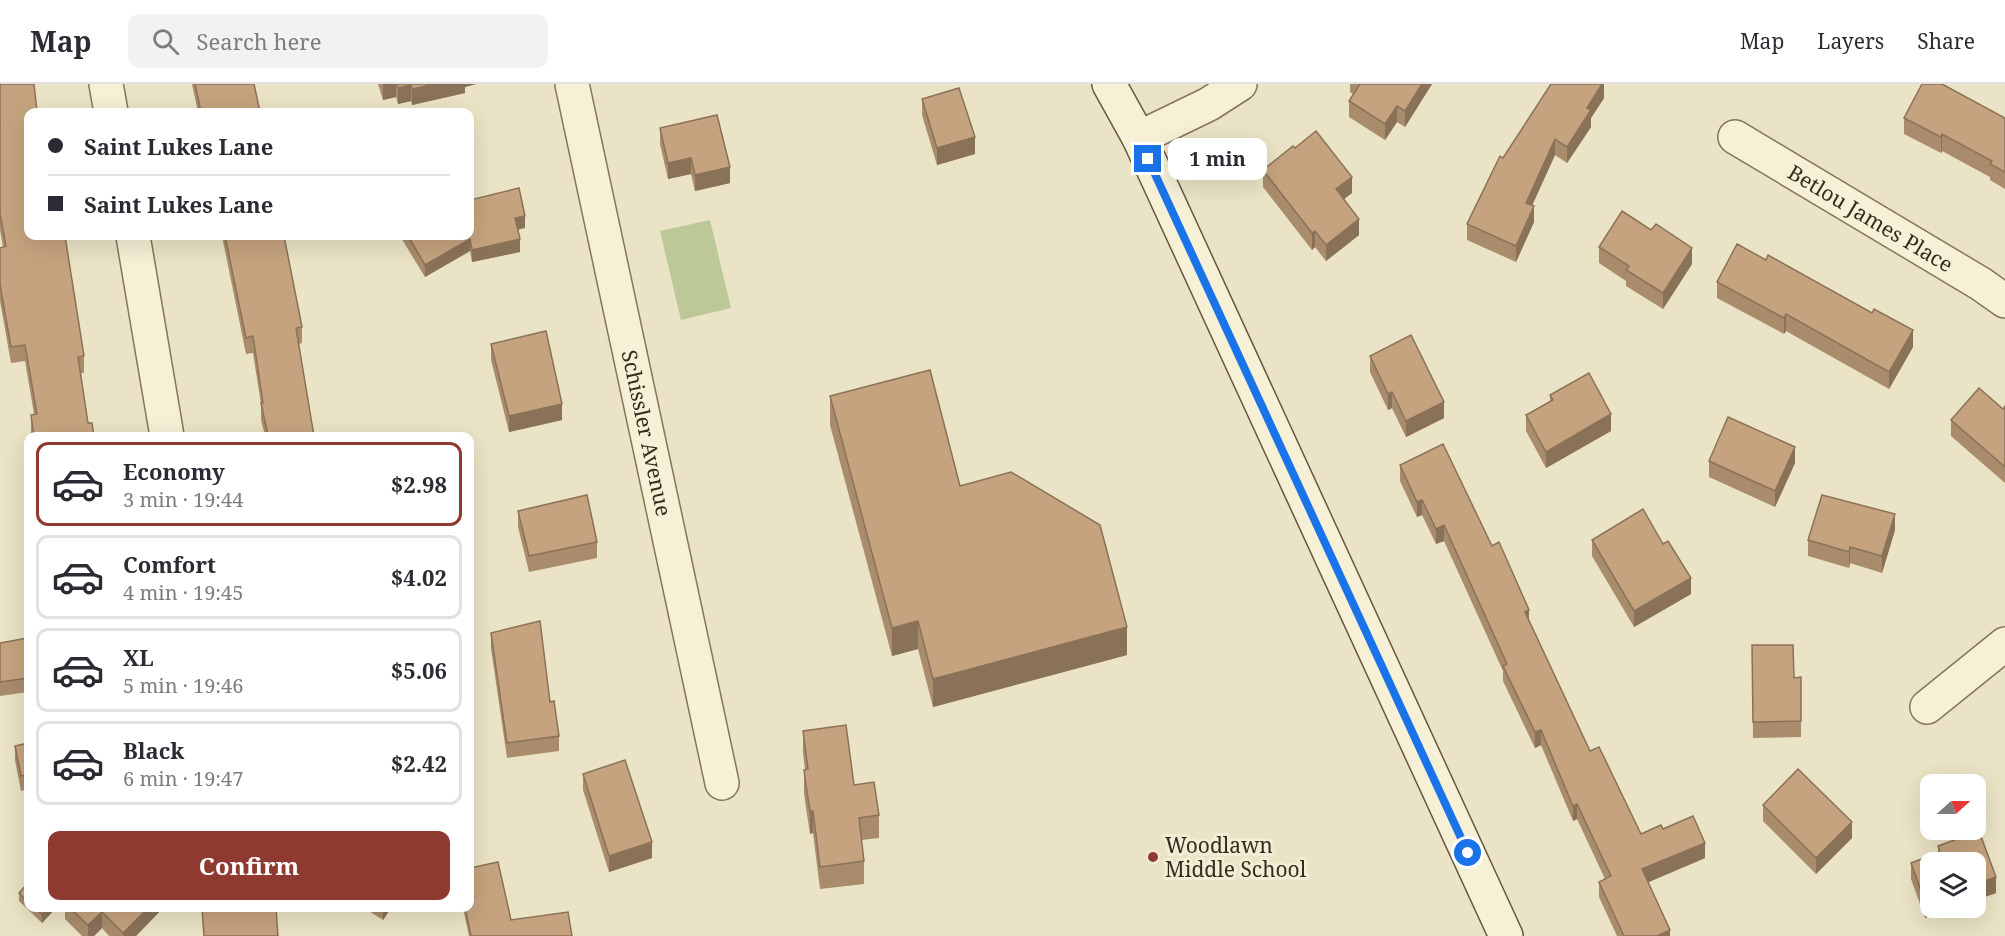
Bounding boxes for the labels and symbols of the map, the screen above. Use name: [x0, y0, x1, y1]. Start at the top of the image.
callout: 1 min: [1169, 138, 1268, 180]
route end: [1134, 145, 1161, 172]
street label: Betlou James Place: [1783, 158, 1958, 278]
street label: Schissler Avenue: [615, 347, 678, 519]
north arrow: [1920, 774, 1986, 840]
place label: Woodlawn Middle School: [1165, 831, 1307, 883]
route start: [1454, 839, 1481, 866]
marker: Woodlawn Middle School: [1146, 850, 1160, 864]

